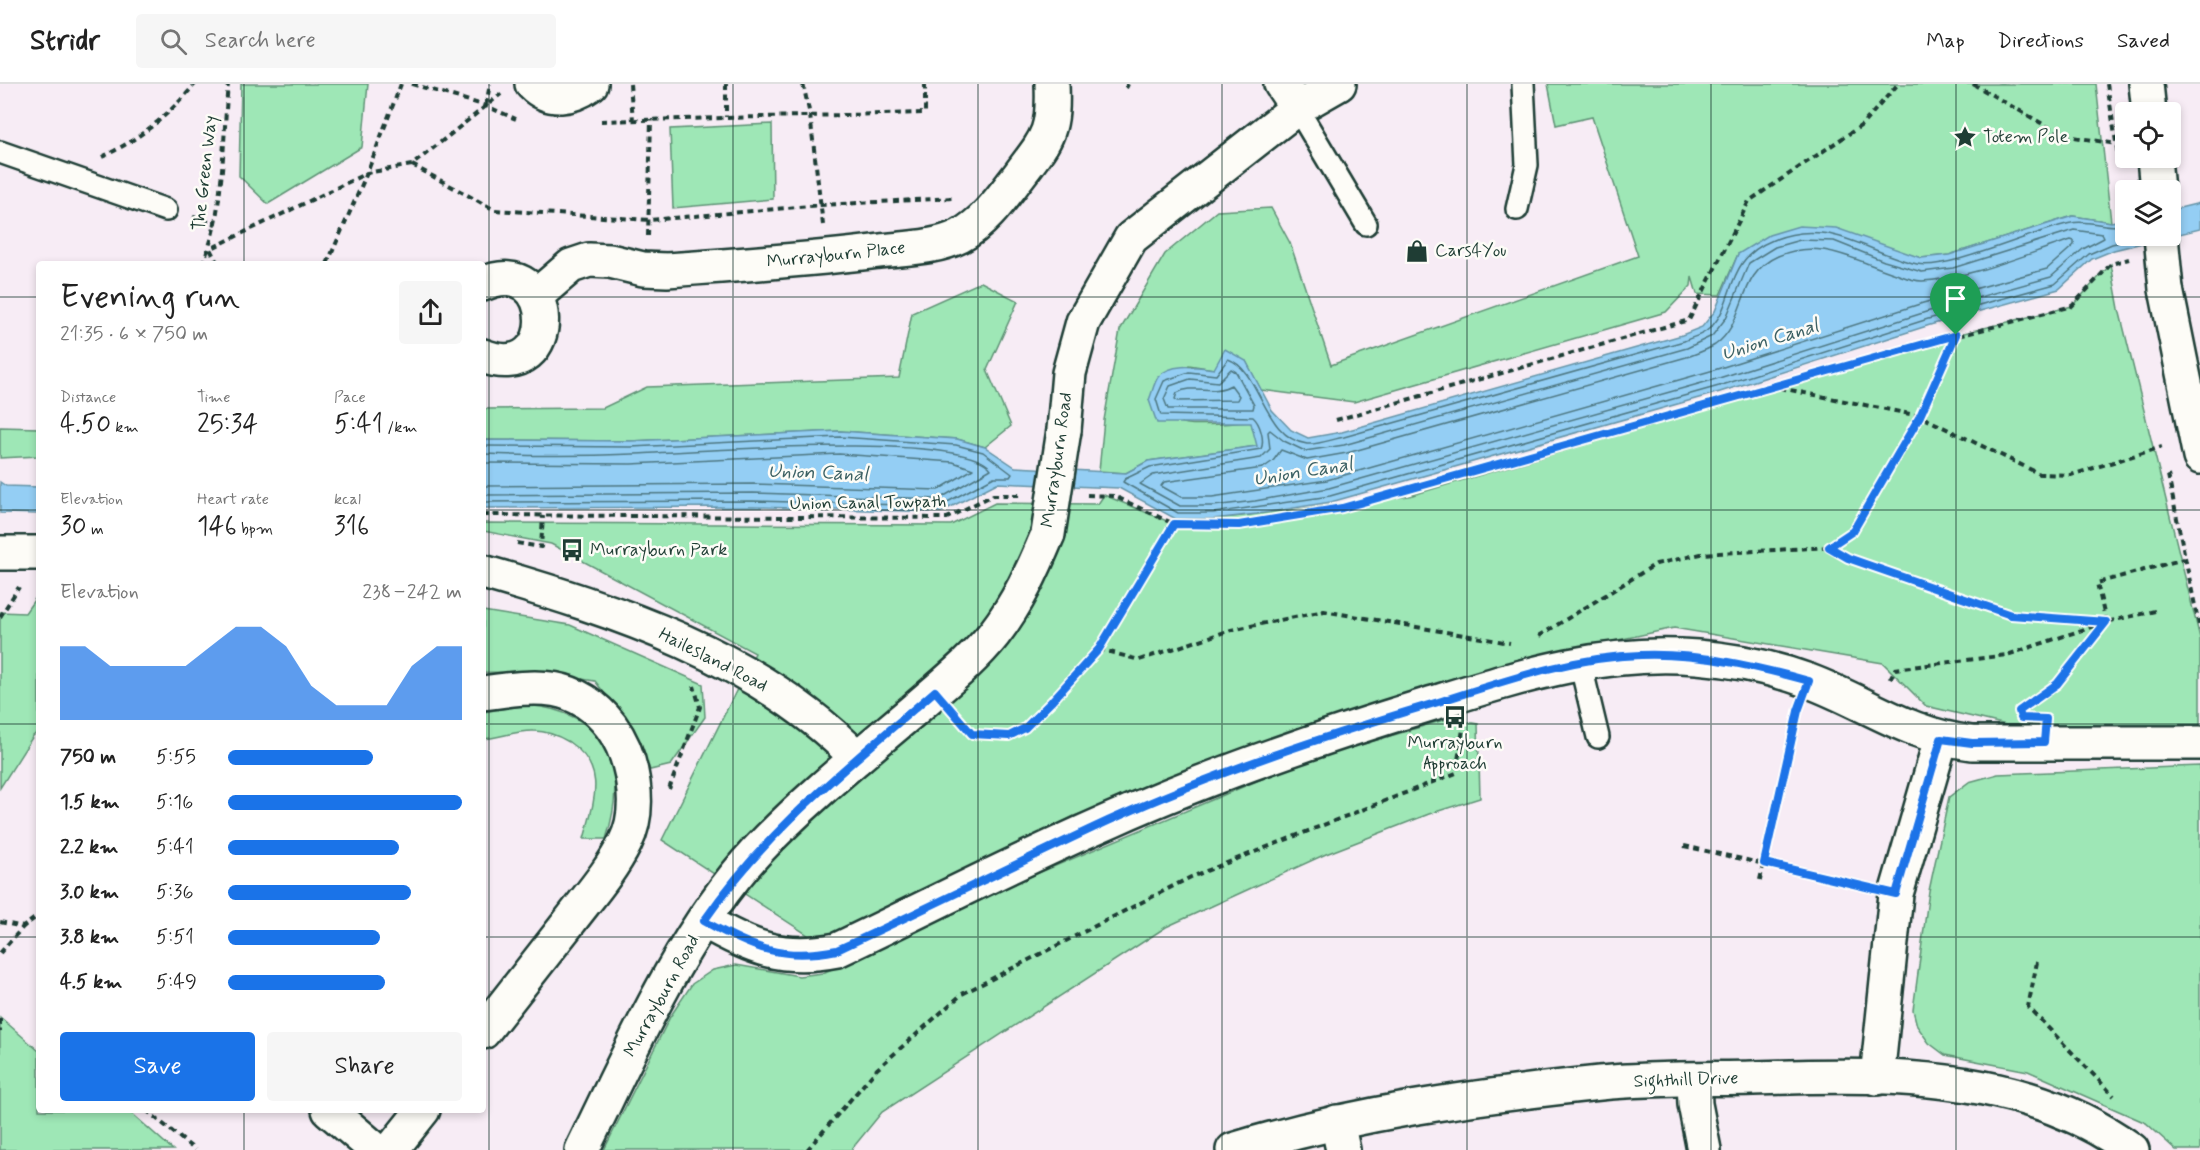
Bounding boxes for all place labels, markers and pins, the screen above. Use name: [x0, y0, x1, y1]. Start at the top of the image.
place icon: Totem Pole: [1952, 124, 1978, 150]
place label: Totem Pole: [1983, 125, 2068, 149]
shop icon: Cars4You: [1404, 238, 1430, 264]
place label: Cars4You: [1435, 239, 1507, 263]
pin: [1930, 273, 1981, 335]
bus stop icon: Murrayburn Park: [559, 537, 585, 563]
place label: Murrayburn Park: [590, 538, 727, 562]
bus stop icon: Murrayburn Approach: [1442, 704, 1468, 730]
place label: Murrayburn Approach: [1407, 731, 1503, 777]

